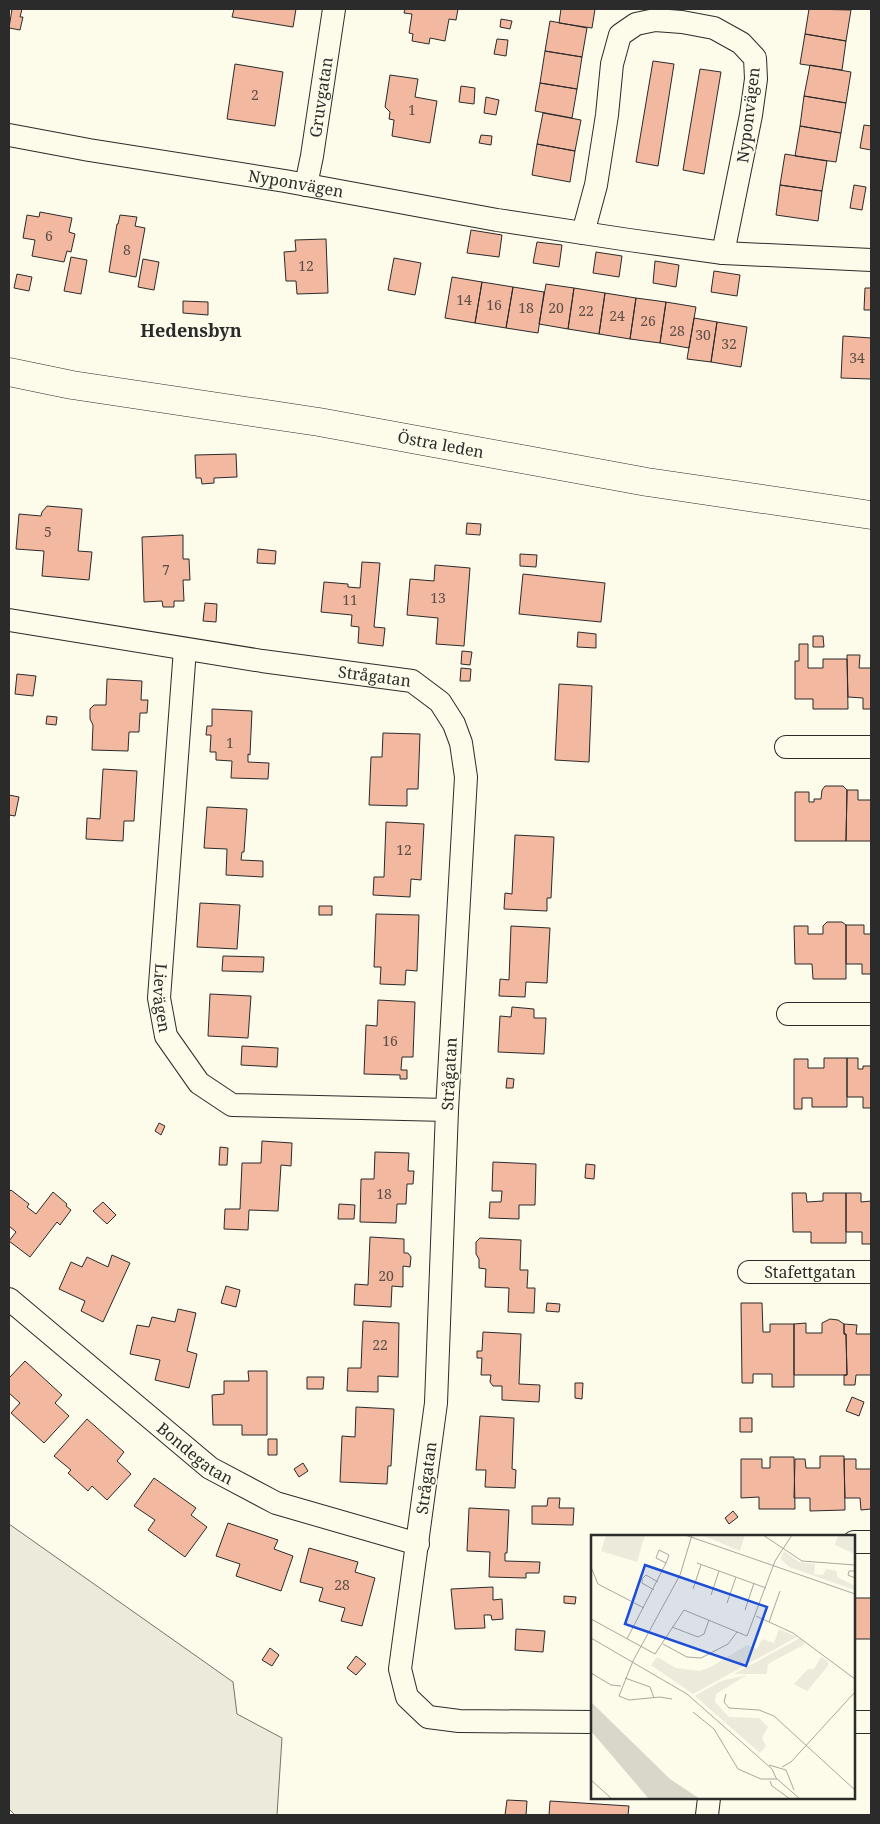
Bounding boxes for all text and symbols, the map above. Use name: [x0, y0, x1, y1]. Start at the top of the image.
street label: Gruvgatan: [304, 56, 338, 139]
street label: Nyponvägen: [731, 66, 765, 164]
house number: 2: [251, 85, 259, 104]
house number: 1: [408, 100, 416, 119]
street label: Nyponvägen: [247, 164, 345, 203]
house number: 6: [45, 226, 53, 245]
house number: 8: [123, 240, 131, 259]
house number: 12: [298, 256, 314, 275]
house number: 14: [456, 290, 472, 309]
house number: 16: [486, 295, 502, 314]
house number: 18: [518, 298, 534, 317]
house number: 20: [548, 298, 564, 317]
house number: 22: [578, 301, 594, 320]
house number: 24: [609, 306, 625, 325]
house number: 26: [640, 311, 656, 330]
district label: Hedensbyn: [140, 318, 242, 342]
house number: 28: [669, 321, 685, 340]
house number: 30: [695, 325, 711, 344]
house number: 32: [721, 334, 737, 353]
house number: 34: [849, 348, 865, 367]
street label: Östra leden: [396, 426, 486, 463]
house number: 5: [44, 522, 52, 541]
house number: 7: [162, 560, 170, 579]
house number: 13: [430, 588, 446, 607]
house number: 11: [342, 590, 358, 609]
street label: Strågatan: [337, 660, 412, 692]
house number: 1: [226, 733, 234, 752]
house number: 12: [396, 840, 412, 859]
street label: Lievägen: [148, 963, 176, 1034]
house number: 16: [382, 1031, 398, 1050]
street label: Strågatan: [436, 1037, 462, 1111]
house number: 18: [376, 1184, 392, 1203]
street label: Stafettgatan: [764, 1261, 856, 1283]
house number: 20: [378, 1266, 394, 1285]
house number: 22: [372, 1335, 388, 1354]
street label: Bondegatan: [152, 1417, 237, 1489]
street label: Strågatan: [411, 1440, 441, 1516]
inset map: [591, 1535, 855, 1799]
house number: 28: [334, 1575, 350, 1594]

